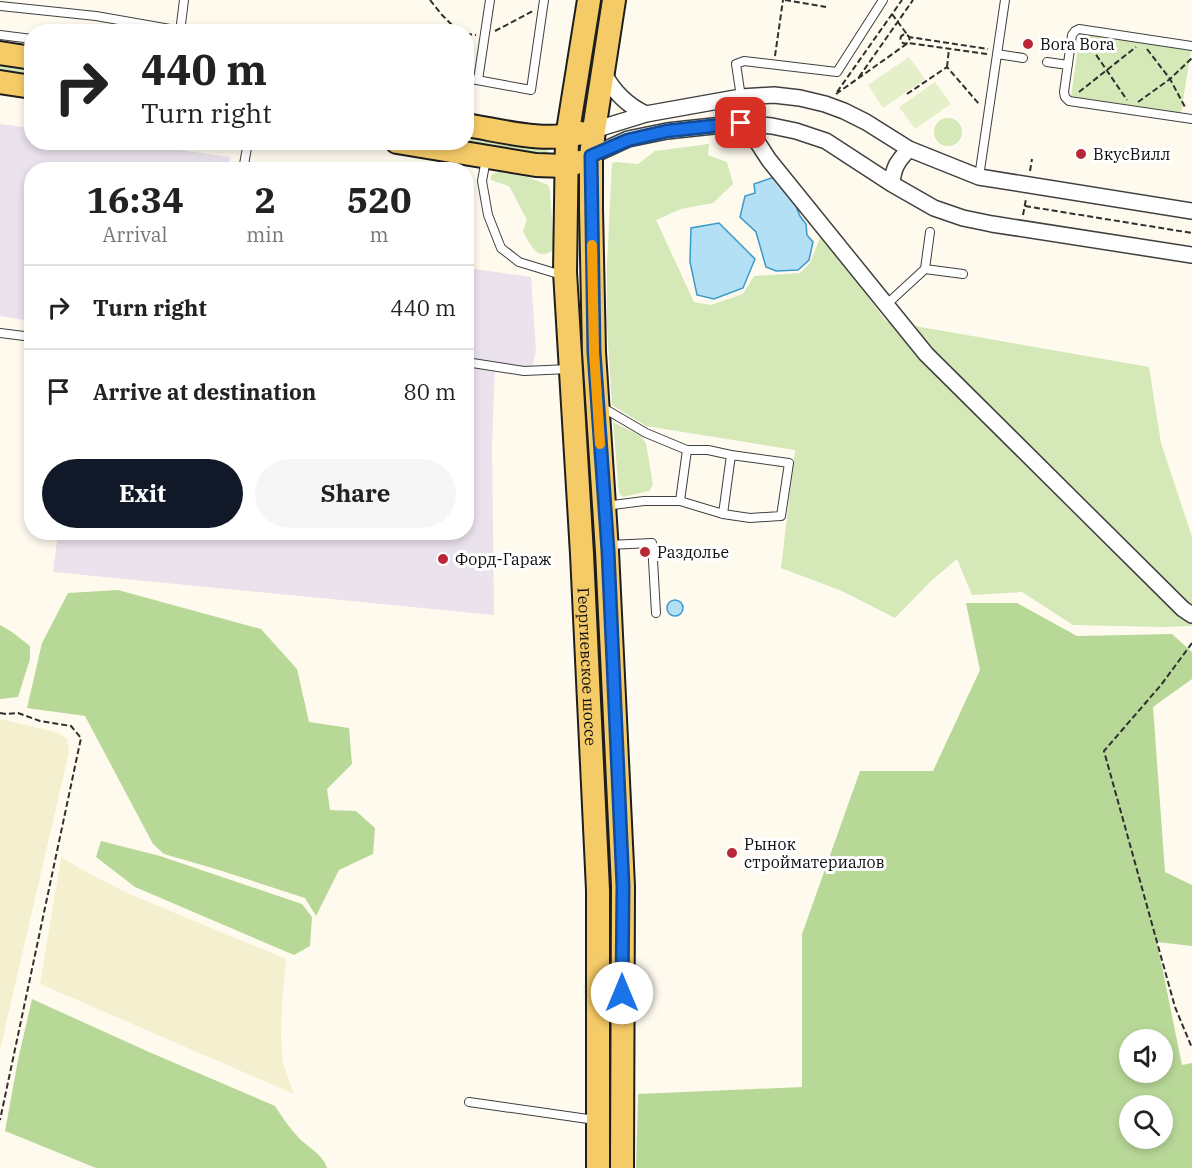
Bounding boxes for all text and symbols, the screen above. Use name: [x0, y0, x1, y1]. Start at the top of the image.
place label: Bora Bora: [1040, 34, 1115, 54]
marker: Bora Bora: [1021, 37, 1035, 51]
text: 440 m: [141, 42, 267, 97]
icon: right: [42, 48, 120, 126]
text: Turn right: [141, 95, 272, 130]
pin: [715, 97, 766, 148]
icon: arrive: [724, 106, 757, 139]
place label: ВкусВилл: [1093, 144, 1170, 164]
marker: ВкусВилл: [1074, 147, 1088, 161]
text: 16:34: [86, 176, 184, 223]
text: 2: [254, 176, 276, 223]
text: 520: [347, 176, 412, 223]
text: Arrival: [103, 221, 168, 248]
text: min: [246, 221, 284, 248]
text: m: [370, 221, 389, 248]
icon: right: [42, 291, 75, 324]
text: Turn right: [93, 293, 207, 322]
text: 440 m: [390, 293, 456, 322]
icon: arrive: [42, 375, 75, 408]
text: Arrive at destination: [93, 377, 316, 406]
text: 80 m: [404, 377, 456, 406]
button: Exit: [42, 459, 243, 528]
button: Share: [255, 459, 456, 528]
place label: Раздолье: [657, 542, 729, 562]
marker: Раздолье: [638, 545, 652, 559]
place label: Форд-Гараж: [455, 549, 551, 569]
marker: Форд-Гараж: [436, 552, 450, 566]
street label: Георгиевское шоссе: [574, 587, 601, 746]
place label: Рынок стройматериалов: [744, 834, 885, 872]
marker: Рынок стройматериалов: [725, 846, 739, 860]
position arrow: [590, 961, 654, 1025]
map controls: [1119, 1029, 1173, 1149]
button: sound: [1119, 1029, 1173, 1083]
button: search: [1119, 1095, 1173, 1149]

